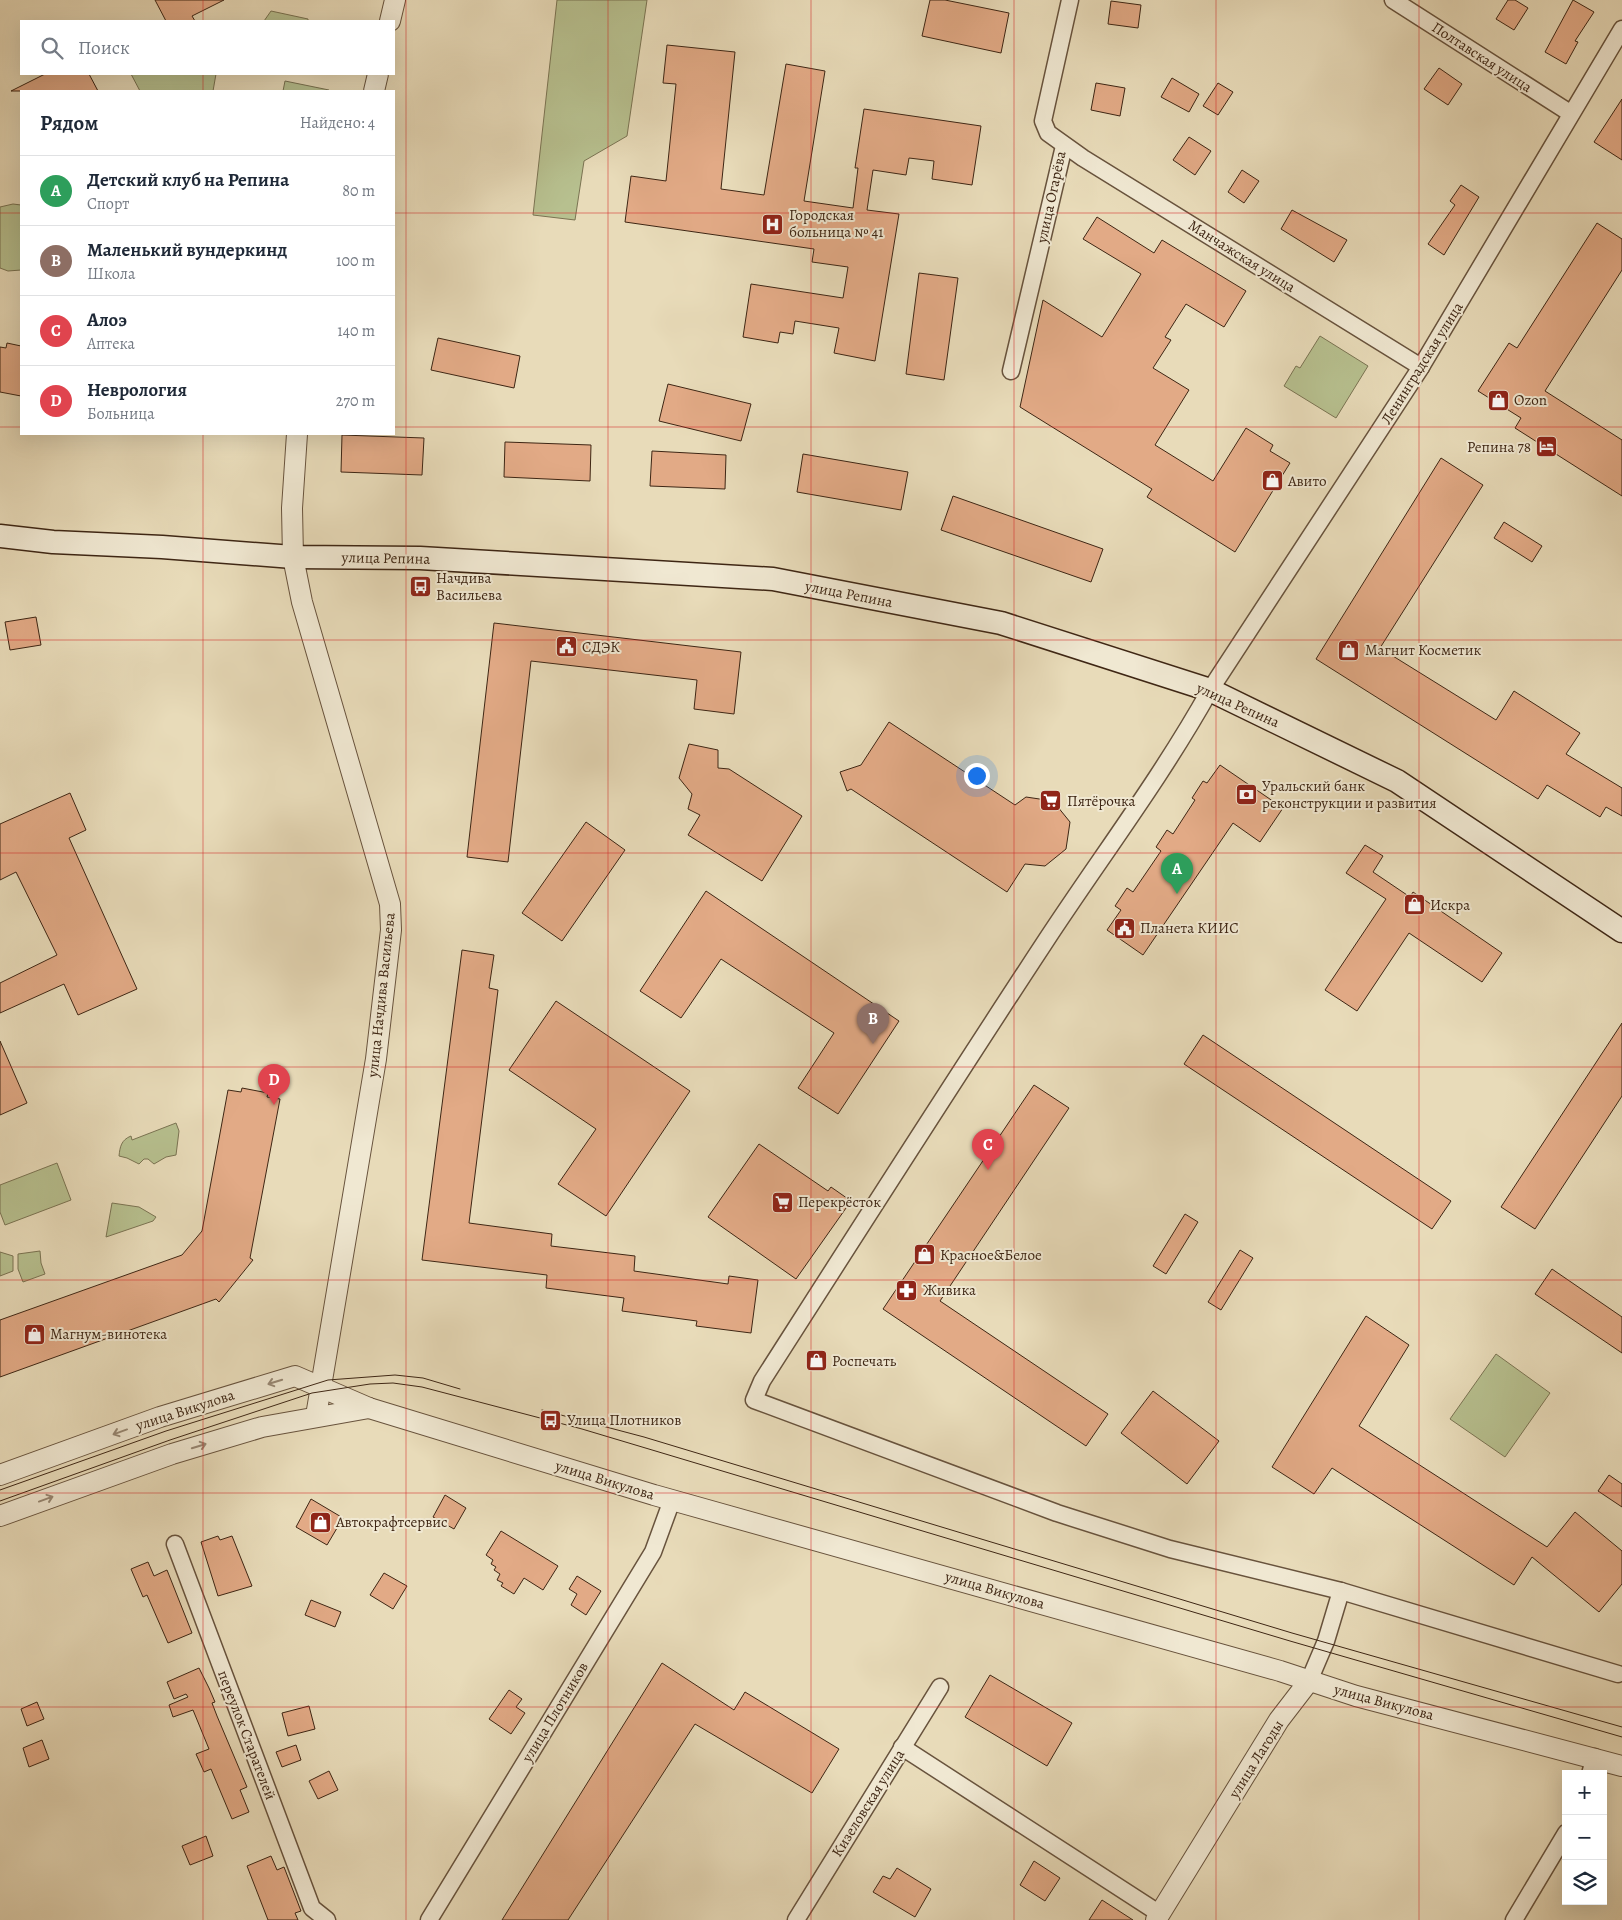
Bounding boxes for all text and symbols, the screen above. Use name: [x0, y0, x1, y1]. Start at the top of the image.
street label: Полтавская улица: [1428, 17, 1536, 97]
search box: [20, 20, 395, 75]
icon: search: [38, 34, 66, 62]
text: Поиск: [78, 35, 130, 61]
text: Рядом: [40, 109, 98, 137]
text: Найдено: 4: [300, 112, 375, 134]
street label: улица Огарёва: [1031, 149, 1071, 246]
text: Детский клуб на Репина: [87, 167, 289, 193]
text: A: [51, 180, 61, 202]
text: 80 m: [342, 180, 375, 202]
text: Спорт: [87, 193, 129, 215]
place label: Городская больница № 41: [789, 205, 883, 242]
hospital icon: Городская больница № 41: [761, 212, 785, 236]
street label: Манчажская улица: [1185, 215, 1299, 297]
text: Маленький вундеркинд: [87, 237, 287, 263]
text: B: [51, 250, 61, 272]
text: 100 m: [336, 250, 375, 272]
text: Школа: [87, 263, 135, 285]
street label: Ленинградская улица: [1376, 298, 1468, 428]
text: Алоэ: [87, 307, 127, 333]
text: C: [51, 320, 61, 342]
text: 140 m: [337, 320, 375, 342]
text: Аптека: [87, 333, 135, 355]
text: Неврология: [87, 377, 187, 403]
shop icon: Ozon: [1486, 388, 1510, 412]
text: D: [50, 390, 62, 412]
text: 270 m: [336, 390, 375, 412]
place label: Ozon: [1514, 390, 1547, 410]
text: Больница: [87, 403, 155, 425]
hotel icon: Репина 78: [1535, 435, 1559, 459]
place label: Репина 78: [1467, 437, 1531, 457]
shop icon: Авито: [1260, 469, 1284, 493]
place label: Авито: [1287, 471, 1327, 491]
street label: улица Репина: [341, 547, 431, 569]
place label: Начдива Васильева: [436, 568, 502, 605]
bus stop icon: Начдива Васильева: [408, 575, 432, 599]
street label: улица Репина: [803, 576, 894, 612]
public building icon: СДЭК: [554, 635, 578, 659]
place label: СДЭК: [582, 637, 620, 657]
shop icon: Магнит Косметик: [1337, 638, 1361, 662]
place label: Магнит Косметик: [1365, 640, 1481, 660]
street label: улица Репина: [1193, 677, 1283, 732]
your location: [964, 763, 990, 789]
place label: Уральский банк реконструкции и развития: [1262, 776, 1436, 813]
bank icon: Уральский банк реконструкции и развития: [1234, 783, 1258, 807]
supermarket icon: Пятёрочка: [1039, 789, 1063, 813]
place label: Пятёрочка: [1067, 791, 1136, 811]
pin: A: [1161, 853, 1193, 894]
shop icon: Искра: [1402, 893, 1426, 917]
place label: Искра: [1430, 895, 1470, 915]
street label: улица Начдива Васильева: [362, 912, 400, 1079]
public building icon: Планета КИИС: [1112, 916, 1136, 940]
place label: Планета КИИС: [1140, 918, 1239, 938]
pin: B: [857, 1003, 889, 1044]
pin: D: [258, 1064, 290, 1105]
pin: C: [972, 1129, 1004, 1170]
supermarket icon: Перекрёсток: [770, 1190, 794, 1214]
place label: Перекрёсток: [798, 1192, 881, 1212]
shop icon: Красное&Белое: [912, 1243, 936, 1267]
place label: Красное&Белое: [940, 1245, 1042, 1265]
pharmacy icon: Живика: [895, 1278, 919, 1302]
place label: Живика: [923, 1280, 976, 1300]
shop icon: Магнум-винотека: [22, 1322, 46, 1346]
place label: Магнум-винотека: [50, 1324, 167, 1344]
shop icon: Роспечать: [804, 1349, 828, 1373]
place label: Роспечать: [832, 1351, 897, 1371]
one-way arrow: [267, 1377, 283, 1387]
street label: улица Викулова: [132, 1385, 237, 1436]
bus stop icon: Улица Плотников: [539, 1408, 563, 1432]
place label: Улица Плотников: [567, 1410, 681, 1430]
one-way arrow: [113, 1428, 129, 1437]
one-way arrow: [191, 1440, 207, 1450]
street label: улица Викулова: [552, 1455, 657, 1505]
one-way arrow: [38, 1494, 53, 1503]
shop icon: Автокрафтсервис: [308, 1510, 332, 1534]
place label: Автокрафтсервис: [335, 1512, 448, 1532]
street label: улица Викулова: [942, 1566, 1047, 1614]
street label: улица Плотников: [517, 1658, 593, 1767]
street label: переулок Старателей: [213, 1667, 281, 1803]
street label: улица Викулова: [1331, 1679, 1436, 1725]
street label: улица Лагоды: [1223, 1716, 1288, 1803]
street label: Кизеловская улица: [827, 1745, 909, 1861]
map controls: [1562, 1770, 1607, 1905]
button: +: [1562, 1770, 1607, 1815]
button: −: [1562, 1815, 1607, 1860]
button: layers: [1562, 1860, 1607, 1905]

